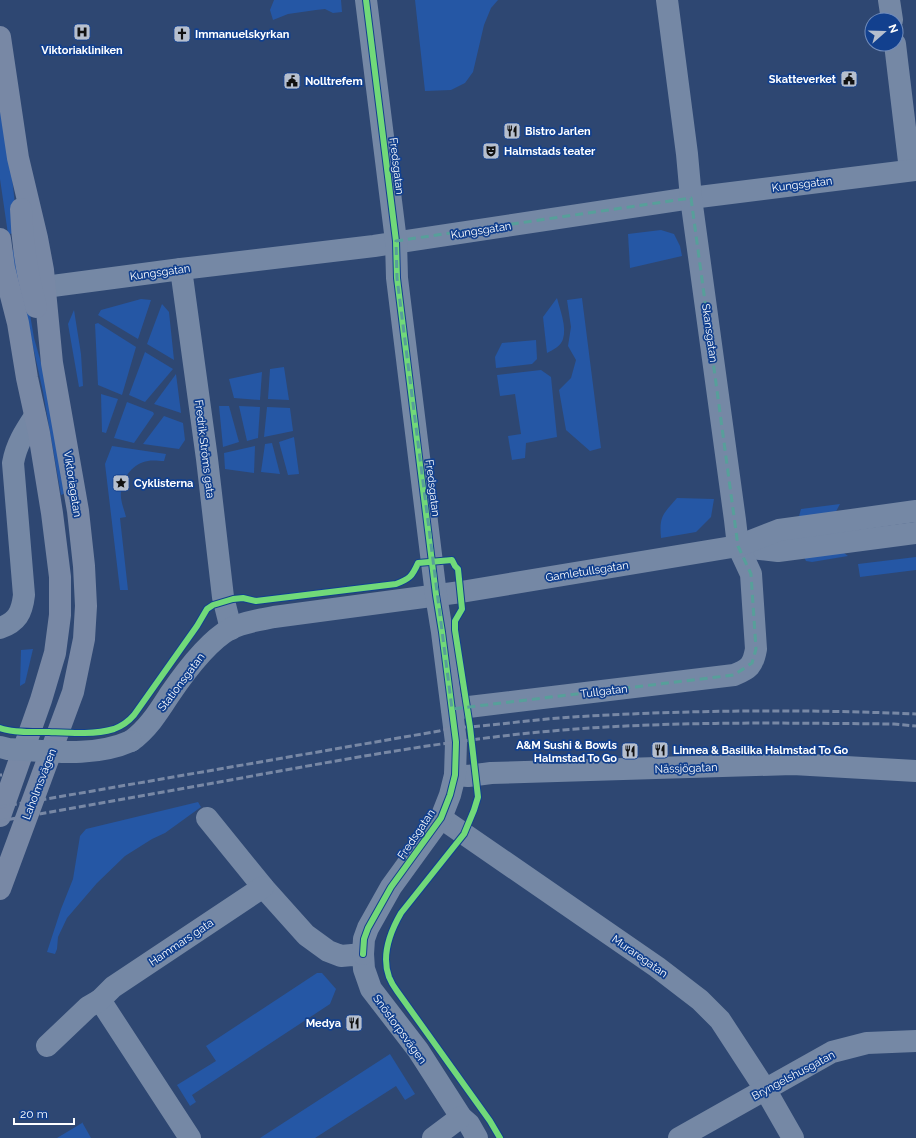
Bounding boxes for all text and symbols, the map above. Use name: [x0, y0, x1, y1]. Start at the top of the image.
north arrow: [864, 12, 904, 52]
hospital icon: Viktoriakliniken: [72, 22, 92, 42]
text: N: [885, 23, 900, 35]
church icon: Immanuelskyrkan: [172, 24, 192, 44]
place label: Immanuelskyrkan: [195, 28, 290, 41]
place label: Viktoriakliniken: [41, 44, 123, 57]
public building icon: Skatteverket: [839, 69, 859, 89]
public building icon: Nolltrefem: [282, 71, 302, 91]
place label: Skatteverket: [769, 73, 837, 86]
place label: Nolltrefem: [305, 75, 363, 88]
restaurant icon: Bistro Jarlen: [502, 121, 522, 141]
place label: Bistro Jarlen: [525, 125, 591, 138]
street label: Fredsgatan: [387, 137, 406, 195]
theatre icon: Halmstads teater: [481, 141, 501, 161]
place label: Halmstads teater: [504, 145, 596, 158]
street label: Kungsgatan: [771, 174, 833, 195]
street label: Kungsgatan: [450, 219, 512, 242]
street label: Kungsgatan: [129, 262, 191, 283]
street label: Skansgatan: [699, 303, 720, 363]
street label: Fredrik Ströms gata: [192, 399, 217, 499]
street label: Viktoriagatan: [61, 450, 84, 518]
street label: Fredsgatan: [423, 459, 442, 517]
place icon: Cyklisterna: [111, 473, 131, 493]
place label: Cyklisterna: [134, 477, 193, 490]
street label: Gamletullsgatan: [545, 559, 629, 584]
street label: Stationsgatan: [155, 651, 207, 714]
street label: Tullgatan: [580, 682, 628, 701]
place label: A&M Sushi & Bowls Halmstad To Go: [516, 739, 618, 765]
restaurant icon: Linnea & Basilika Halmstad To Go: [650, 740, 670, 760]
restaurant icon: A&M Sushi & Bowls Halmstad To Go: [620, 741, 640, 761]
place label: Linnea & Basilika Halmstad To Go: [673, 744, 848, 757]
street label: Laholmsvägen: [20, 747, 59, 822]
street label: Nässjögatan: [654, 761, 718, 776]
street label: Fredsgatan: [395, 807, 438, 862]
street label: Hammars gata: [147, 916, 216, 969]
street label: Muraregatan: [609, 932, 670, 980]
street label: Snöstorpsvägen: [370, 992, 429, 1066]
restaurant icon: Medya: [344, 1013, 364, 1033]
place label: Medya: [306, 1017, 341, 1030]
street label: Bryngelshusgatan: [749, 1048, 837, 1103]
scale bar: [14, 1100, 74, 1126]
text: 20 m: [20, 1107, 48, 1121]

